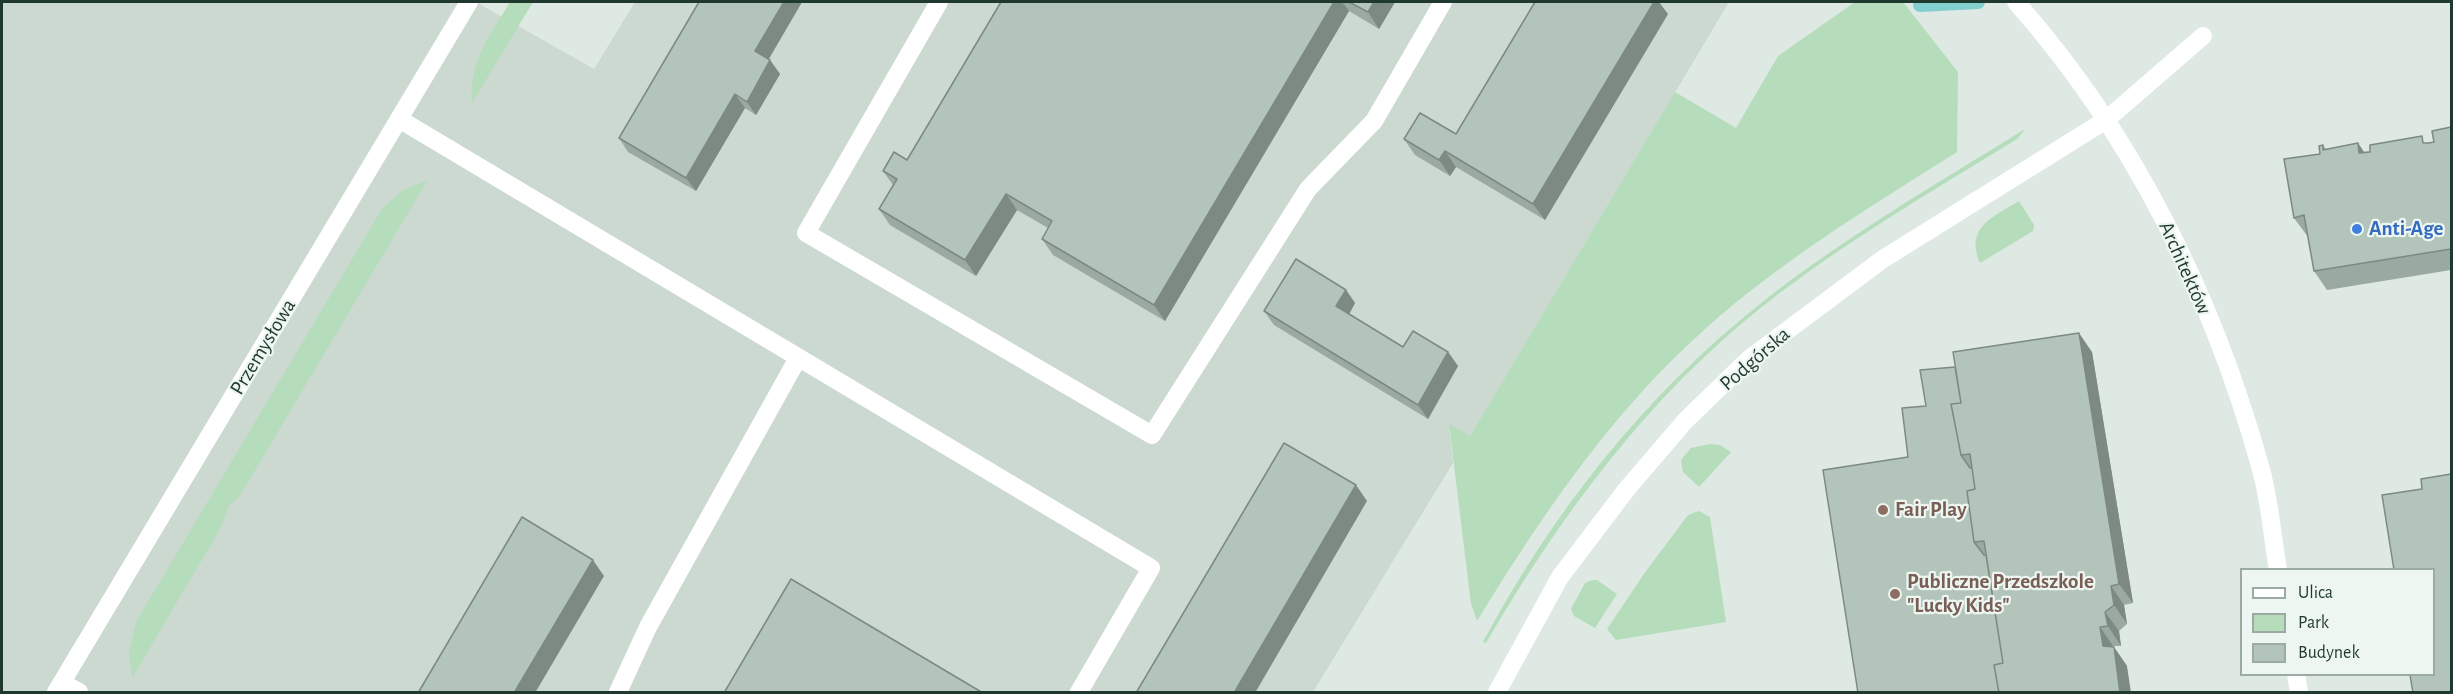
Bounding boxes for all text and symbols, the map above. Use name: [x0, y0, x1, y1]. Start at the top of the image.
place label: Anti-Age: [2369, 216, 2444, 242]
street label: Architektów: [2153, 218, 2217, 318]
marker: Anti-Age: [2350, 222, 2364, 236]
street label: Przemysłowa: [224, 294, 302, 400]
street label: Podgórska: [1715, 322, 1795, 396]
place label: Fair Play: [1895, 497, 1967, 523]
marker: Fair Play: [1876, 503, 1890, 517]
legend: [2240, 568, 2435, 676]
place label: Publiczne Przedszkole "Lucky Kids": [1907, 569, 2094, 619]
text: Ulica: [2298, 584, 2333, 602]
marker: Publiczne Przedszkole "Lucky Kids": [1888, 587, 1902, 601]
text: Park: [2298, 614, 2329, 632]
text: Budynek: [2298, 644, 2360, 662]

